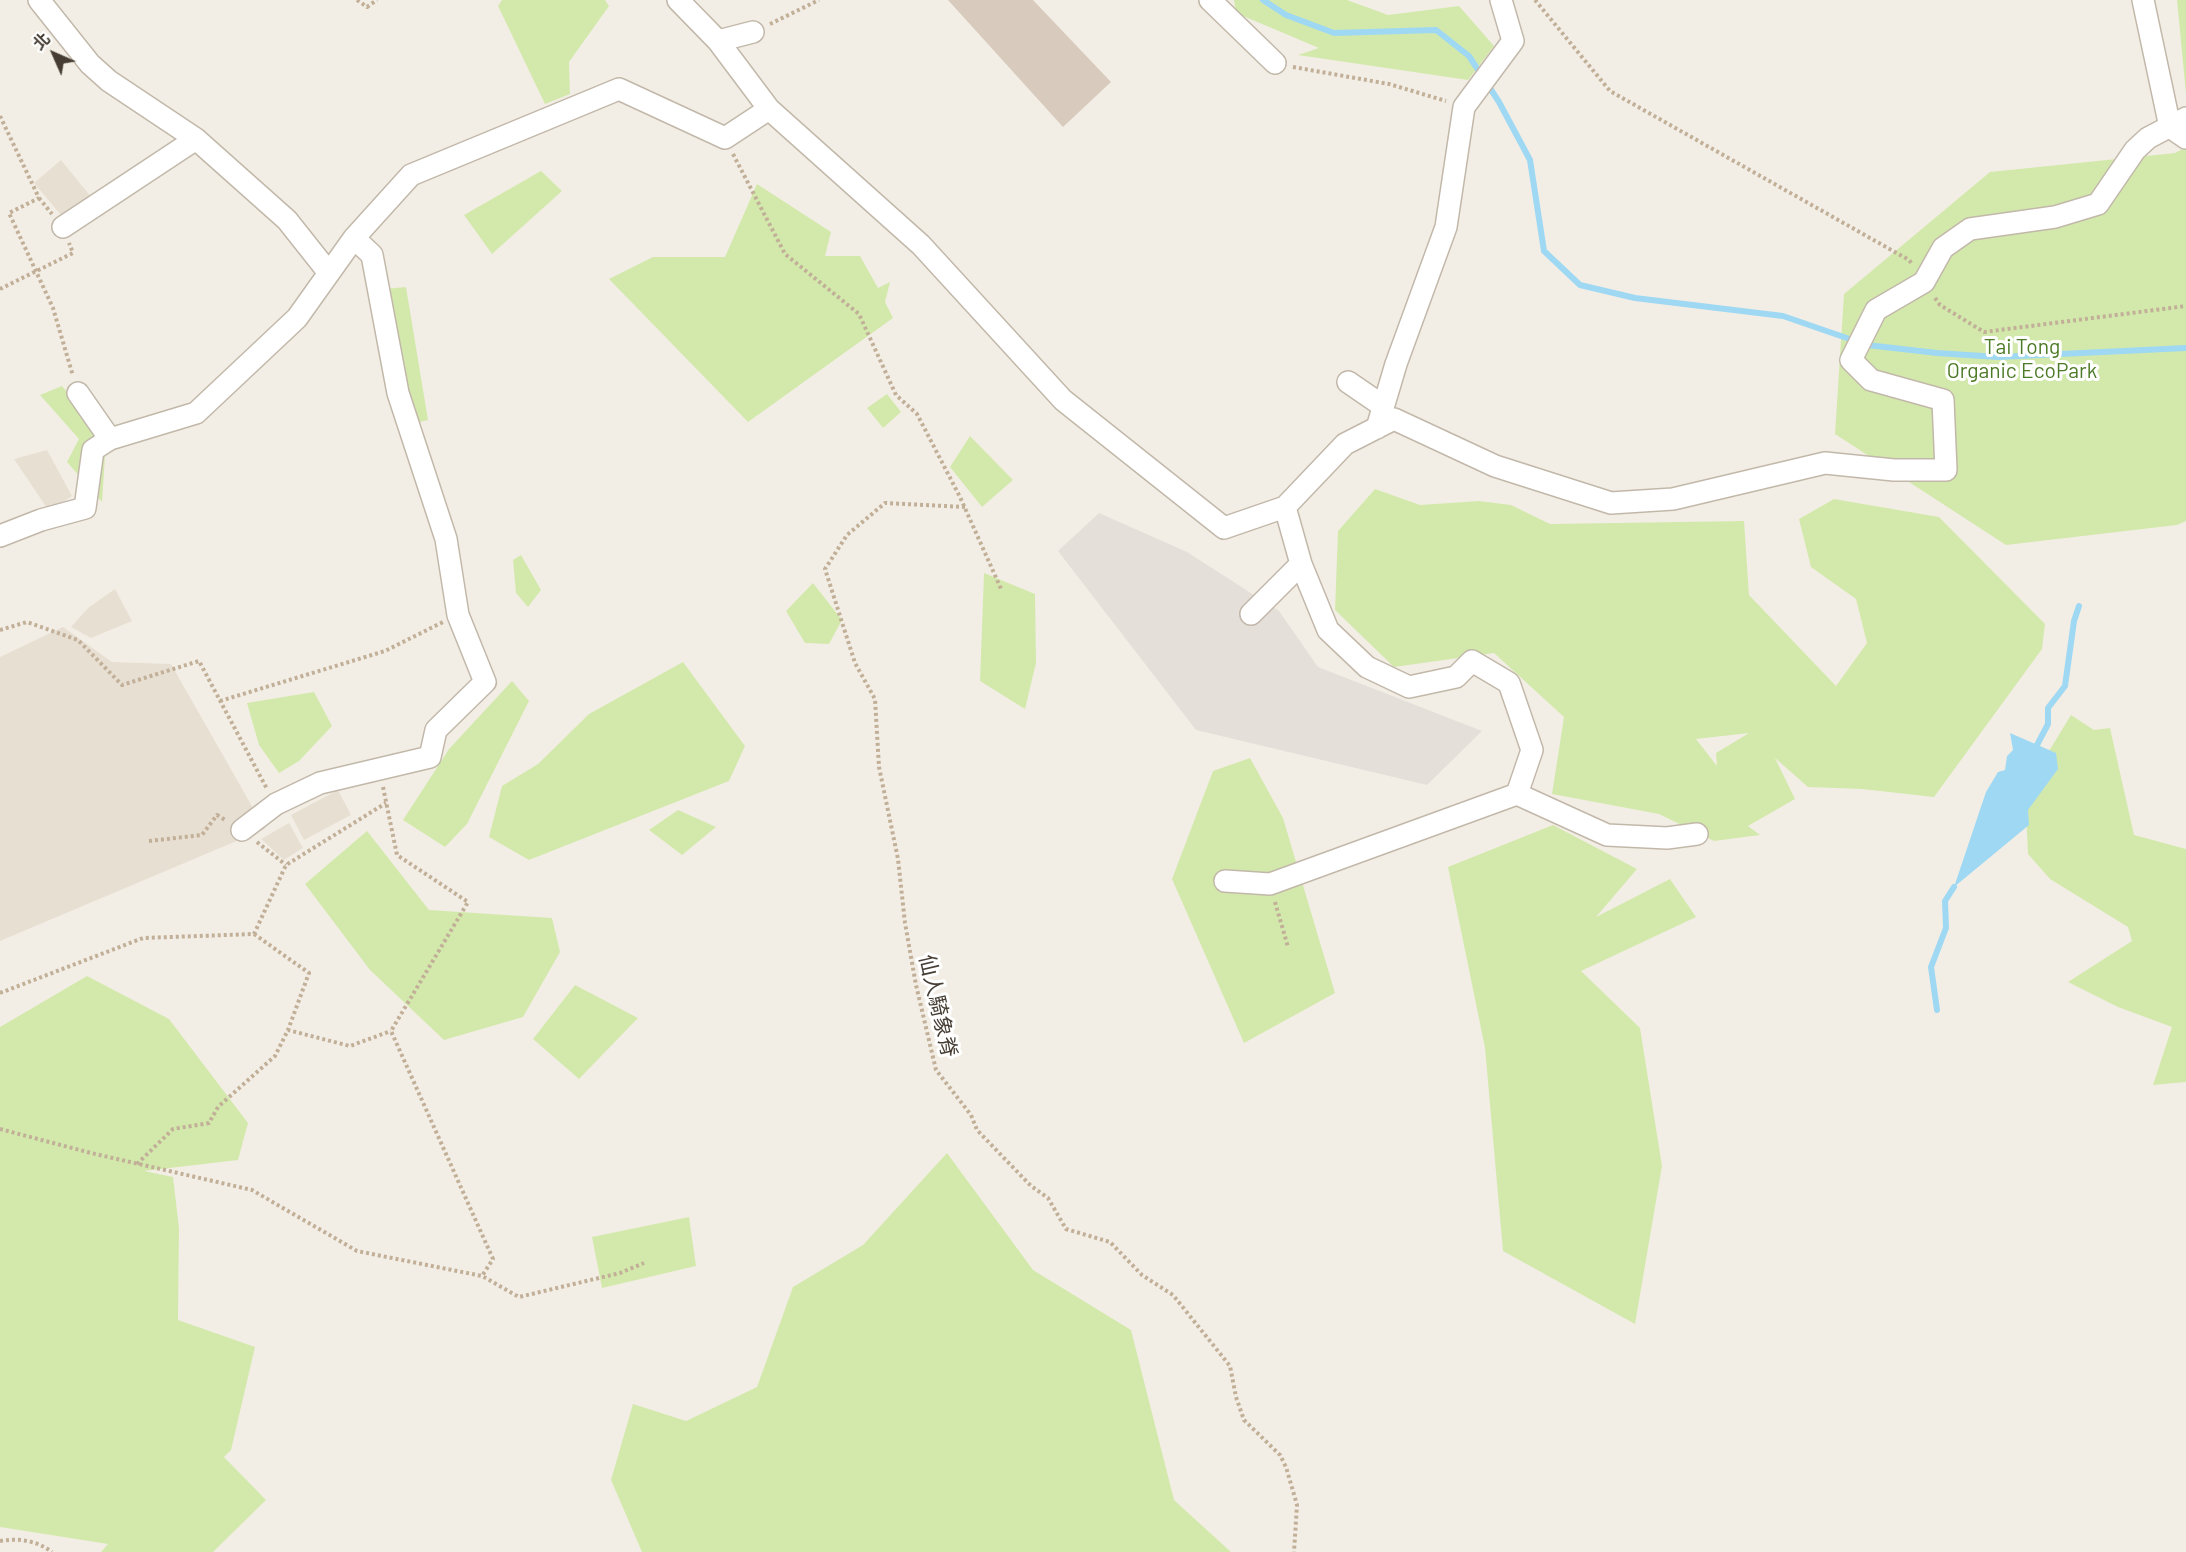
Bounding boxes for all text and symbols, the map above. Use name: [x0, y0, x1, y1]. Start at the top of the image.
north arrow: [24, 24, 84, 84]
text: 北: [29, 29, 53, 53]
park label: Tai Tong Organic EcoPark: [1947, 334, 2097, 384]
street label: 仙人騎象脊: [914, 952, 962, 1060]

